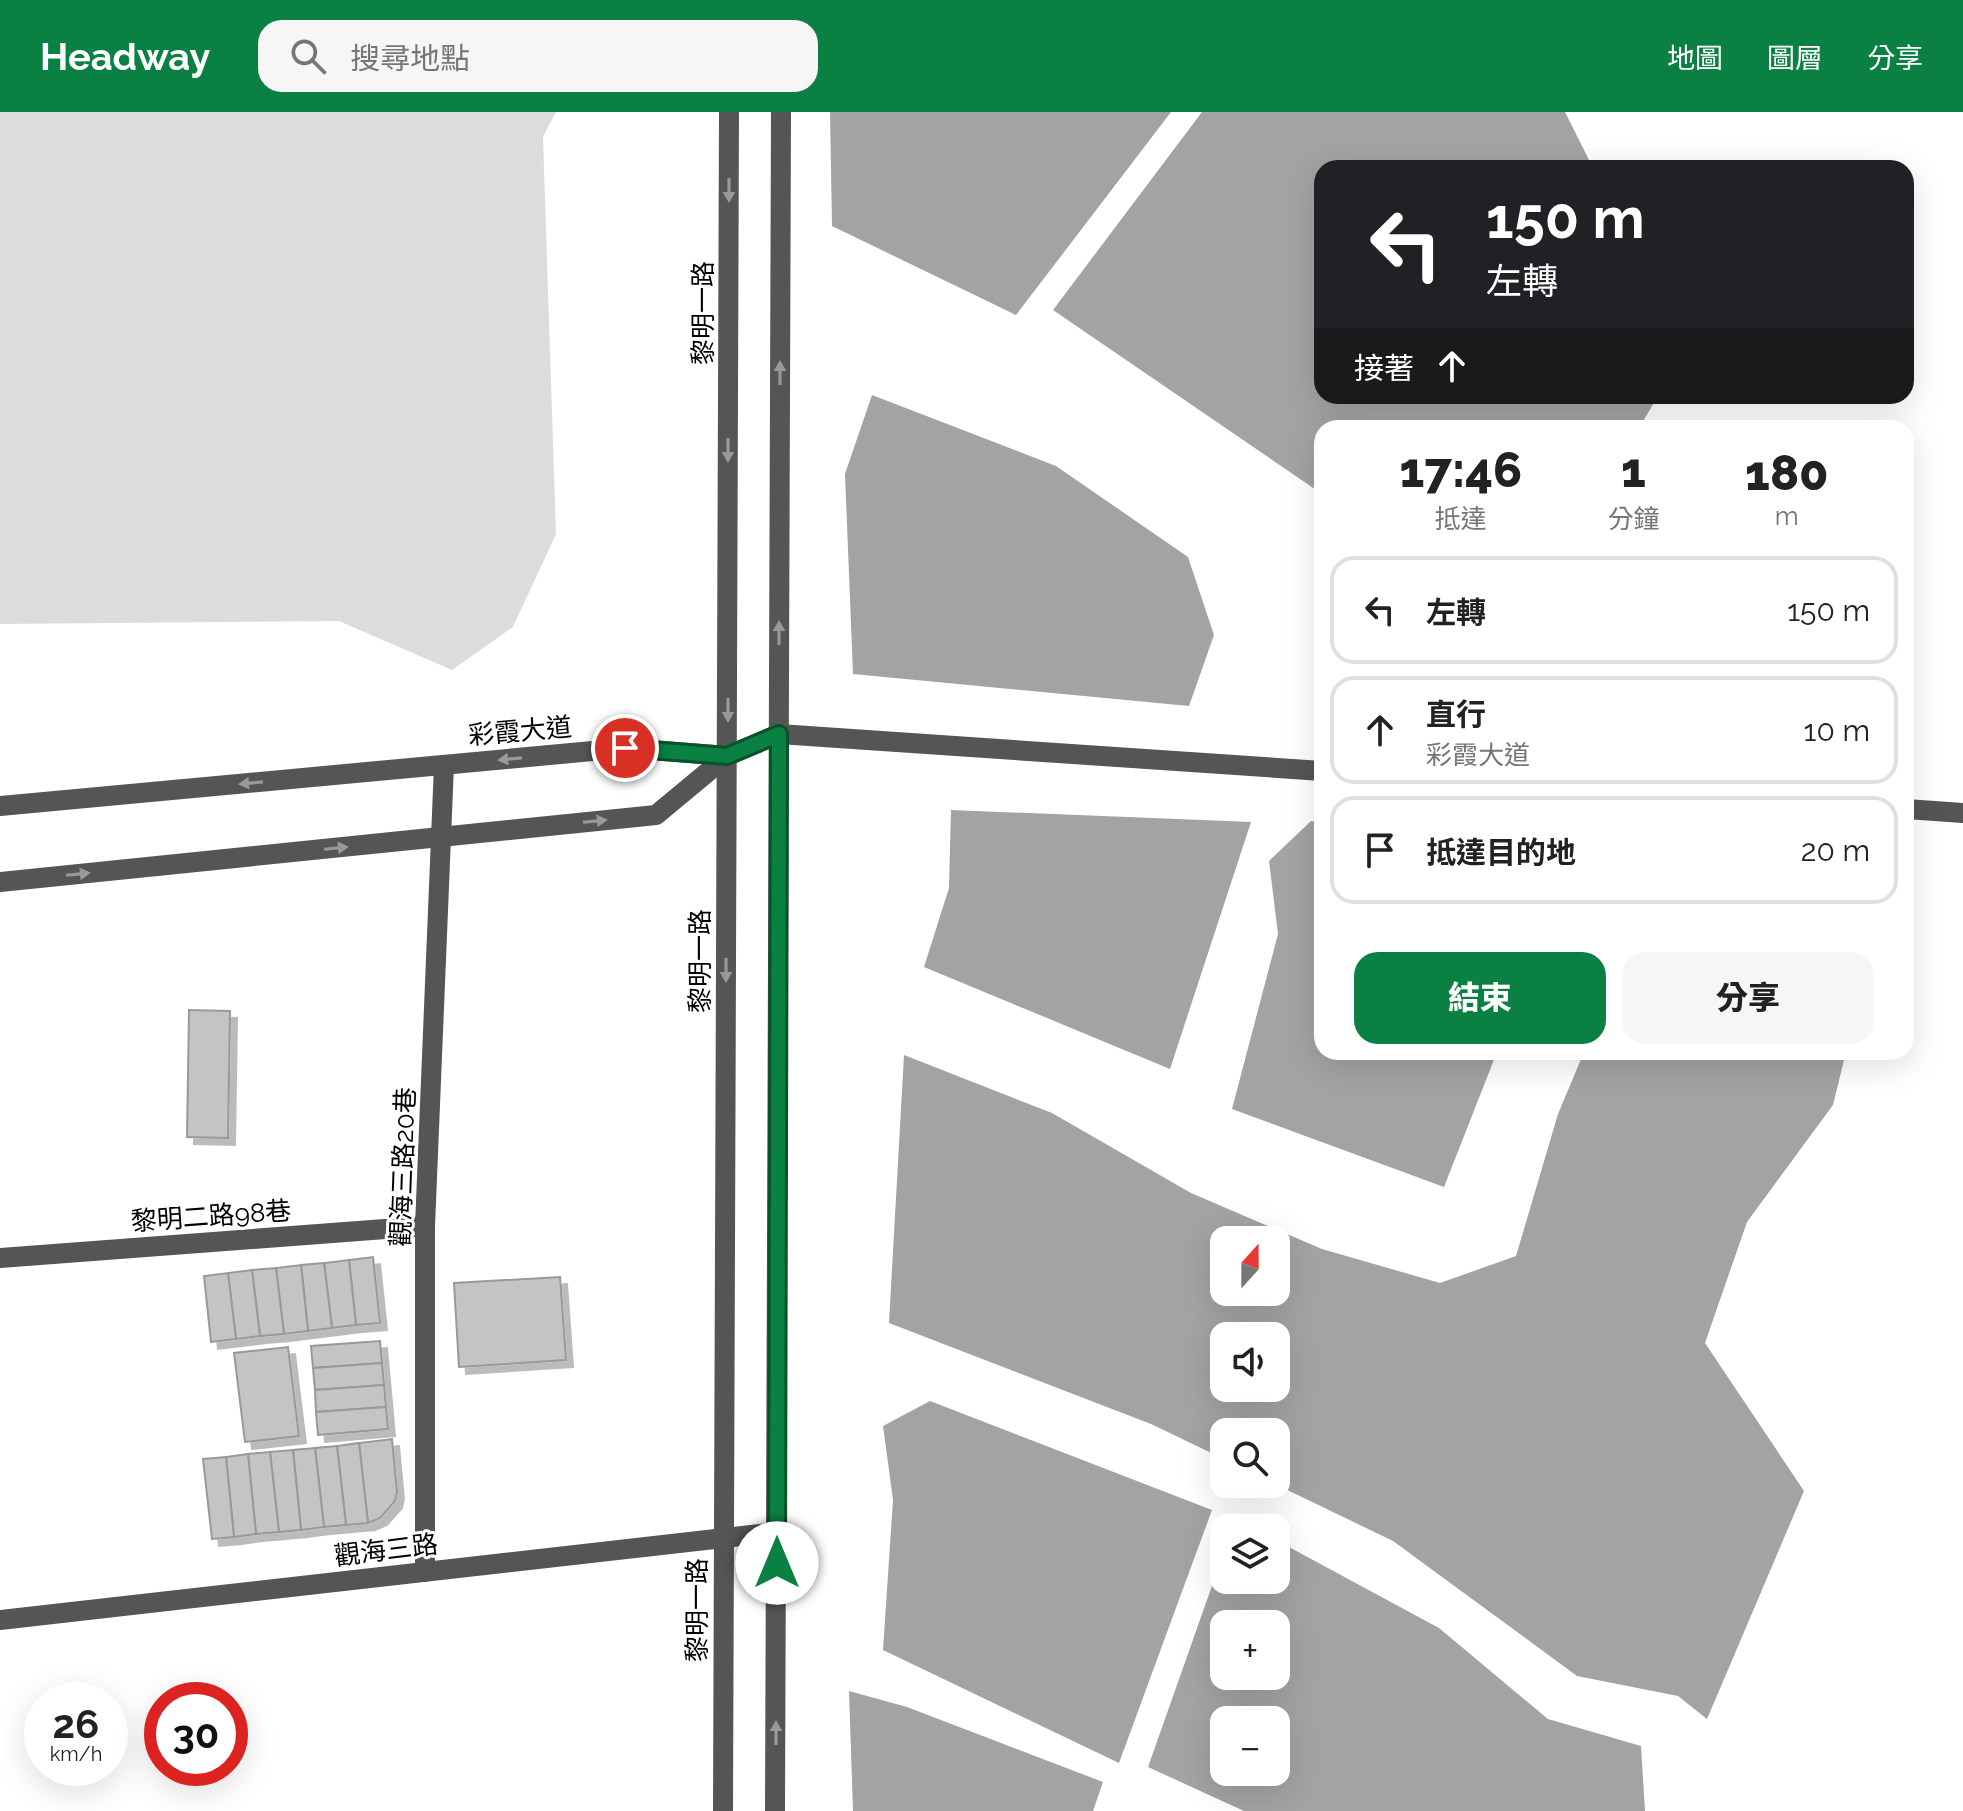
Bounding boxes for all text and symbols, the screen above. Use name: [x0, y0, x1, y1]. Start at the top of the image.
search box: [258, 20, 818, 92]
text: Headway: [40, 34, 210, 79]
icon: search: [286, 34, 330, 78]
text: 搜尋地點: [350, 41, 470, 76]
text: 地圖: [1667, 42, 1723, 75]
text: 圖層: [1767, 42, 1823, 75]
text: 分享: [1867, 42, 1923, 75]
one-way arrow: [723, 178, 735, 203]
text: 150 m: [1486, 185, 1645, 251]
icon: left: [1354, 192, 1458, 296]
text: 左轉: [1486, 260, 1558, 302]
street label: 黎明一路: [688, 261, 718, 365]
icon: ahead: [1430, 344, 1474, 388]
text: 接著: [1354, 351, 1414, 386]
one-way arrow: [774, 360, 786, 385]
one-way arrow: [722, 438, 734, 463]
text: 17:46: [1399, 442, 1522, 498]
text: 1: [1621, 442, 1646, 498]
text: 180: [1745, 445, 1829, 501]
text: m: [1775, 501, 1799, 531]
text: 抵達: [1435, 504, 1487, 534]
text: 分鐘: [1608, 504, 1660, 534]
icon: left: [1358, 588, 1402, 632]
text: 150 m: [1787, 593, 1870, 628]
text: 左轉: [1426, 595, 1486, 630]
one-way arrow: [773, 620, 785, 645]
text: 直行: [1426, 697, 1486, 732]
one-way arrow: [722, 698, 734, 723]
icon: ahead: [1358, 708, 1402, 752]
street label: 彩霞大道: [467, 712, 573, 750]
text: 10 m: [1804, 713, 1870, 748]
pin: [591, 714, 659, 782]
icon: arrive: [603, 726, 647, 770]
text: 彩霞大道: [1426, 740, 1530, 770]
one-way arrow: [497, 752, 522, 765]
one-way arrow: [238, 776, 263, 789]
one-way arrow: [583, 815, 608, 828]
icon: arrive: [1358, 828, 1402, 872]
text: 20 m: [1801, 833, 1870, 868]
text: 抵達目的地: [1426, 835, 1576, 870]
one-way arrow: [324, 841, 349, 854]
one-way arrow: [66, 867, 91, 880]
street label: 黎明一路: [685, 909, 715, 1013]
button: 結束: [1354, 952, 1606, 1044]
button: 分享: [1622, 952, 1874, 1044]
one-way arrow: [720, 958, 732, 983]
street label: 觀海三路20巷: [385, 1087, 421, 1247]
street label: 黎明二路98巷: [130, 1195, 292, 1237]
north arrow: [1210, 1226, 1290, 1306]
map controls: [1210, 1226, 1290, 1786]
button: sound: [1210, 1322, 1290, 1402]
button: search: [1210, 1418, 1290, 1498]
button: layers: [1210, 1514, 1290, 1594]
position arrow: [735, 1521, 819, 1605]
street label: 觀海三路: [333, 1529, 439, 1571]
street label: 黎明一路: [682, 1558, 712, 1662]
button: +: [1210, 1610, 1290, 1690]
speed limit sign: 30: [144, 1682, 248, 1786]
text: 26: [53, 1700, 99, 1747]
button: −: [1210, 1706, 1290, 1786]
one-way arrow: [770, 1720, 782, 1745]
text: km/h: [50, 1742, 102, 1766]

